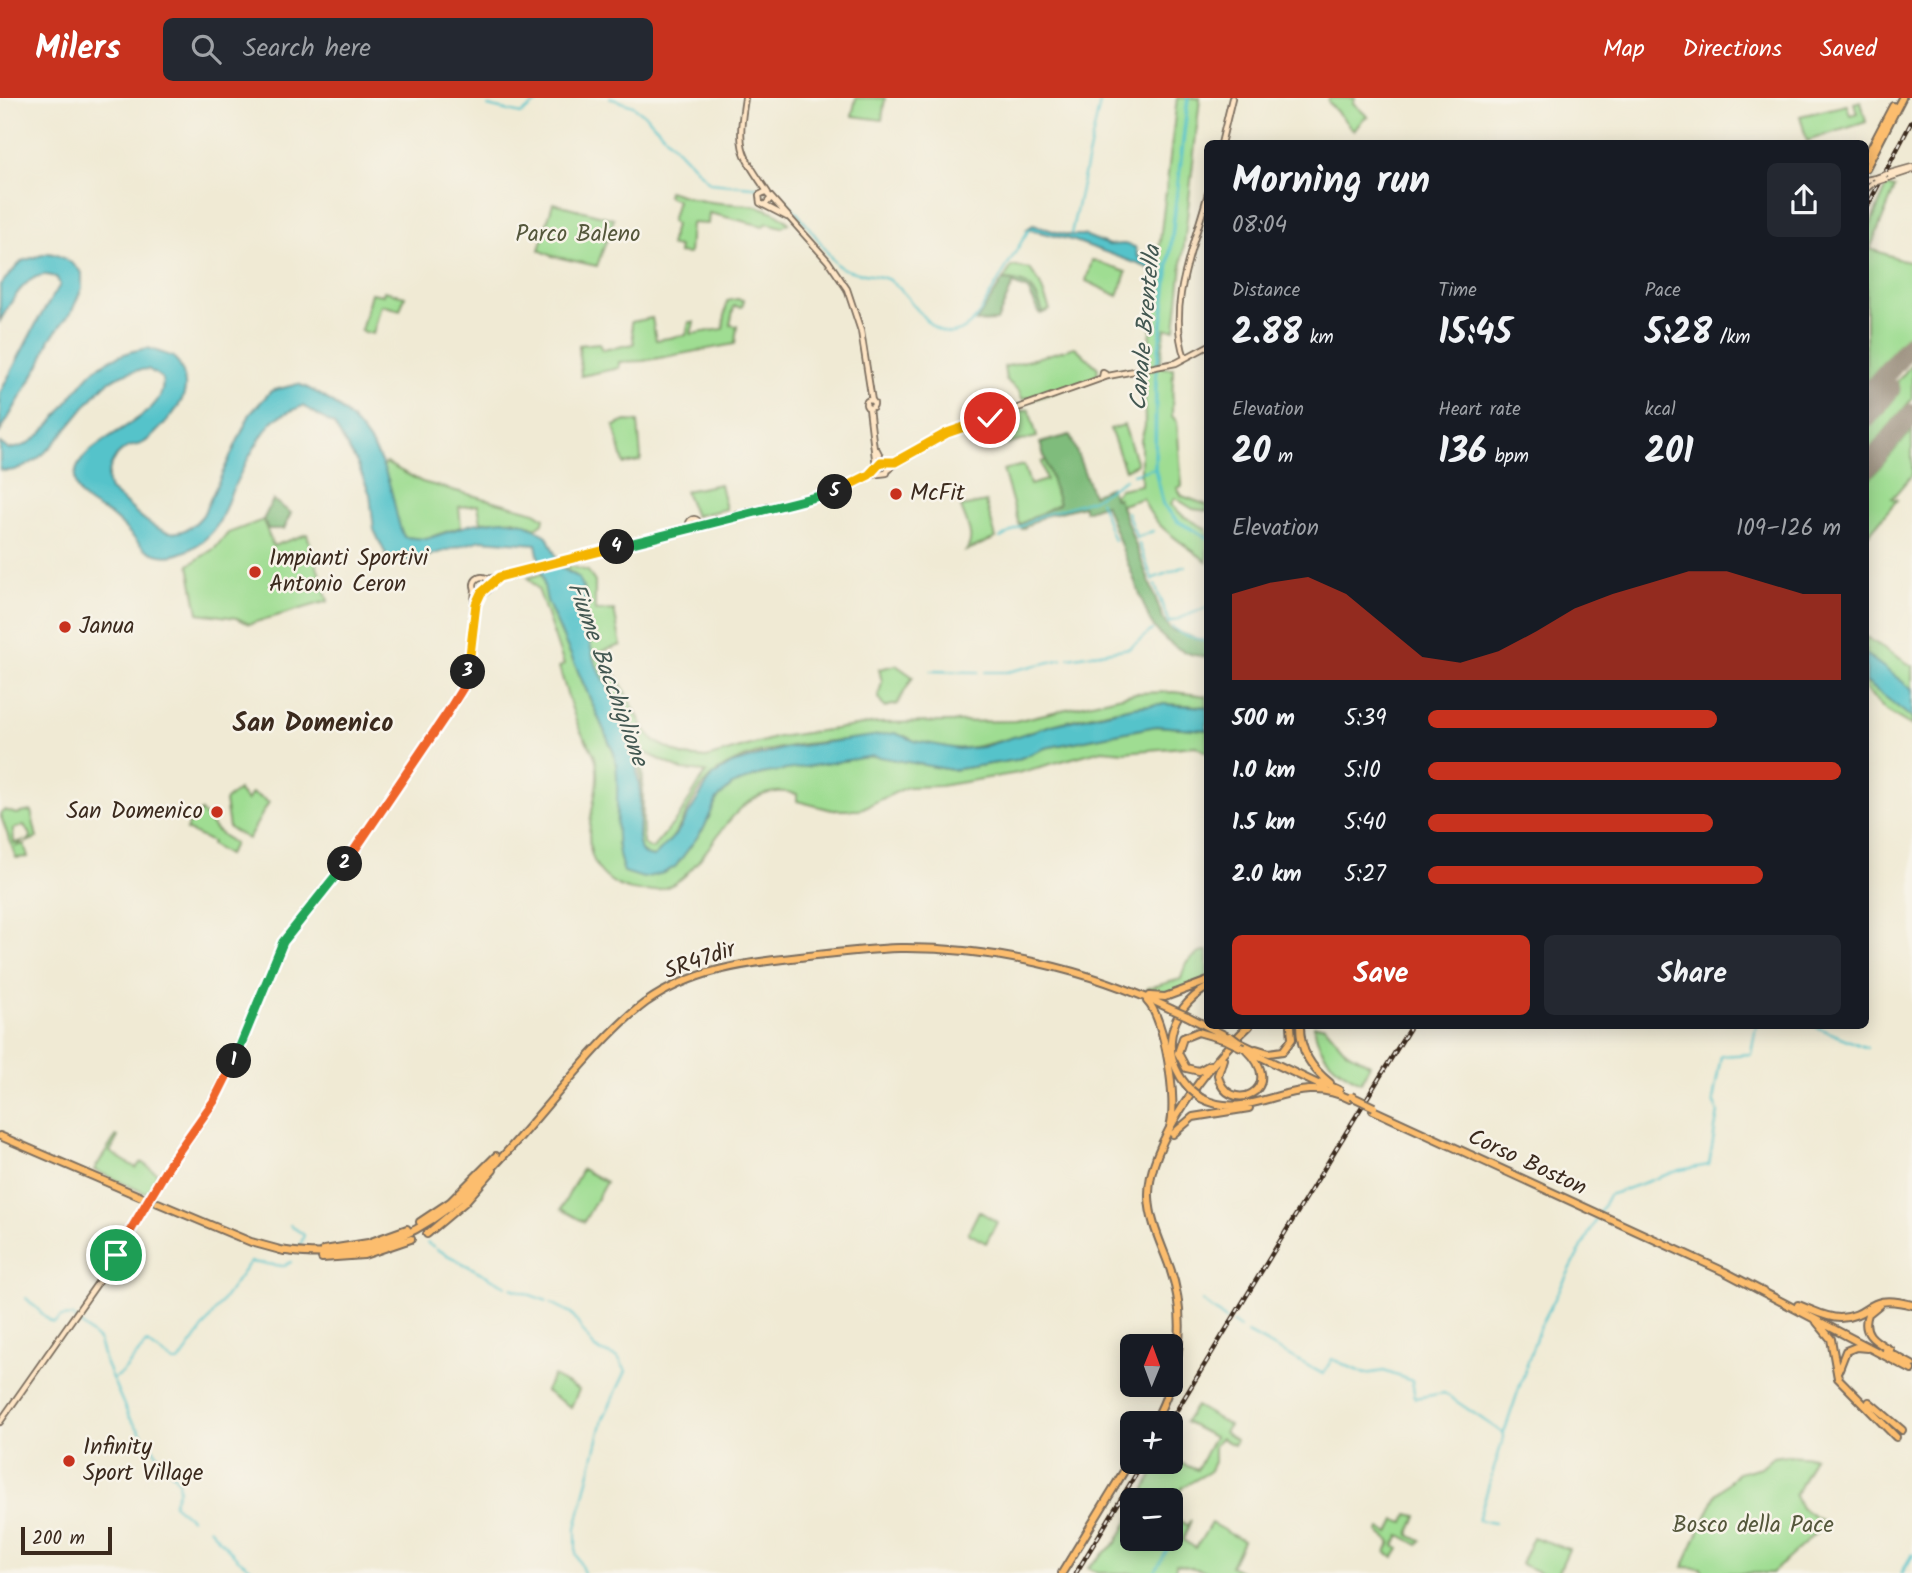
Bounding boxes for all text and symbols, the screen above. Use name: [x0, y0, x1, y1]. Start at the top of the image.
search box: [163, 18, 653, 81]
text: Milers: [35, 23, 121, 76]
text: Search here: [243, 28, 371, 70]
icon: search: [187, 30, 225, 68]
text: Map: [1603, 30, 1645, 69]
text: Directions: [1683, 30, 1782, 69]
text: Saved: [1820, 30, 1877, 69]
text: Morning run: [1232, 152, 1430, 212]
button: share: [1767, 163, 1841, 237]
text: 08:04: [1232, 208, 1287, 244]
park label: Parco Baleno: [516, 217, 640, 253]
water label: Canale Brentella: [1119, 242, 1173, 412]
text: Distance: [1232, 276, 1300, 306]
text: Time: [1438, 276, 1477, 306]
text: Pace: [1645, 276, 1681, 306]
text: 2.88: [1232, 306, 1302, 362]
text: 15:45: [1438, 306, 1512, 362]
text: 5:28: [1645, 306, 1712, 362]
text: km: [1302, 323, 1334, 353]
text: /km: [1712, 323, 1750, 353]
pin: [960, 388, 1020, 448]
text: Elevation: [1232, 395, 1304, 425]
text: Heart rate: [1438, 395, 1521, 425]
text: kcal: [1645, 395, 1676, 425]
icon: check: [971, 399, 1009, 437]
text: 20: [1232, 425, 1270, 481]
text: 136: [1438, 425, 1487, 481]
text: 201: [1645, 425, 1694, 481]
text: m: [1270, 442, 1293, 472]
text: bpm: [1487, 442, 1529, 472]
pin: 5: [818, 474, 852, 510]
text: 5: [830, 476, 839, 506]
place label: McFit: [910, 476, 966, 512]
marker: McFit: [888, 486, 904, 502]
text: Elevation: [1232, 511, 1319, 547]
text: 109–126 m: [1736, 511, 1841, 547]
pin: 4: [600, 530, 634, 564]
text: 4: [611, 531, 622, 561]
place label: Impianti Sportivi Antonio Ceron: [269, 541, 430, 603]
marker: Impianti Sportivi Antonio Ceron: [247, 564, 263, 580]
water label: Fiume Bacchiglione: [556, 577, 659, 774]
place label: Janua: [79, 609, 135, 645]
marker: Janua: [57, 619, 73, 635]
pin: 3: [450, 654, 486, 690]
text: 3: [462, 656, 473, 686]
text: 500 m: [1232, 701, 1295, 737]
text: 5:39: [1344, 701, 1386, 737]
district label: San Domenico: [233, 703, 394, 745]
text: 1.0 km: [1232, 753, 1295, 789]
text: 5:10: [1344, 753, 1381, 789]
place label: San Domenico: [66, 794, 203, 830]
marker: San Domenico: [209, 804, 225, 820]
text: 1.5 km: [1232, 805, 1295, 841]
text: 5:40: [1344, 805, 1386, 841]
pin: 2: [328, 846, 362, 882]
text: 2: [339, 848, 350, 878]
text: 2.0 km: [1232, 857, 1302, 893]
text: 5:27: [1344, 857, 1386, 893]
street label: SR47dir: [659, 932, 742, 990]
button: Save: [1232, 935, 1530, 1015]
button: Share: [1544, 935, 1841, 1015]
pin: 1: [216, 1044, 252, 1079]
text: 1: [231, 1045, 236, 1075]
street label: Corso Boston: [1462, 1120, 1592, 1206]
pin: [86, 1225, 146, 1285]
icon: arrive: [97, 1236, 135, 1274]
north arrow: [1120, 1334, 1183, 1396]
map controls: [1120, 1334, 1183, 1551]
button: +: [1120, 1411, 1183, 1474]
place label: Infinity Sport Village: [83, 1430, 203, 1492]
marker: Infinity Sport Village: [61, 1453, 77, 1469]
button: −: [1120, 1488, 1183, 1551]
park label: Bosco della Pace: [1672, 1508, 1834, 1544]
scale bar: [21, 1524, 112, 1556]
text: 200 m: [32, 1524, 85, 1554]

